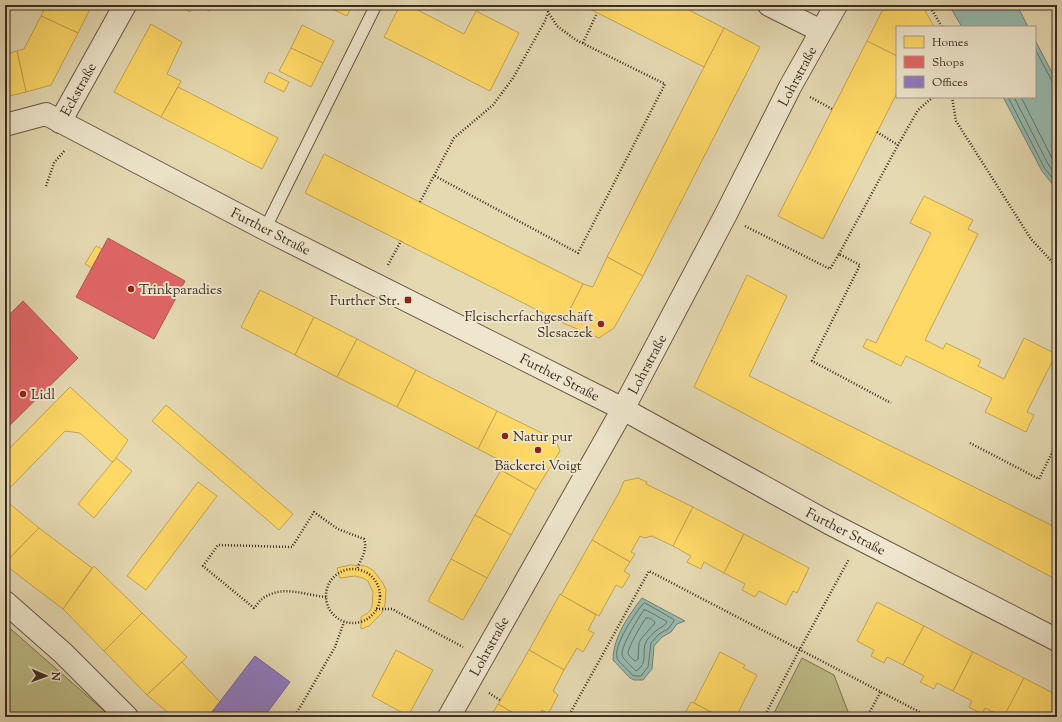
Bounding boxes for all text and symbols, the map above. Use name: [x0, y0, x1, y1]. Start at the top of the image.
legend: [896, 26, 1036, 98]
text: Homes: [932, 34, 968, 52]
street label: Lohrstraße: [775, 43, 823, 110]
text: Shops: [932, 54, 964, 72]
street label: Eckstraße: [57, 60, 103, 120]
text: Offices: [932, 74, 968, 92]
street label: Further Straße: [227, 204, 313, 261]
place label: Trinkparadies: [139, 281, 222, 301]
marker: Trinkparadies: [126, 284, 136, 294]
place label: Further Str.: [330, 292, 400, 312]
marker: Further Str.: [403, 295, 413, 305]
place label: Fleischerfachgeschäft Slesaczek: [465, 308, 593, 344]
marker: Fleischerfachgeschäft Slesaczek: [596, 319, 606, 329]
street label: Lohrstraße: [625, 331, 673, 398]
street label: Further Straße: [516, 350, 602, 407]
place label: Lidl: [31, 386, 55, 406]
marker: Lidl: [18, 389, 28, 399]
place label: Natur pur: [513, 428, 573, 448]
marker: Natur pur: [500, 431, 510, 441]
marker: Bäckerei Voigt: [533, 445, 543, 455]
place label: Bäckerei Voigt: [494, 457, 582, 477]
street label: Further Straße: [802, 504, 888, 561]
street label: Lohrstraße: [466, 614, 515, 680]
north arrow: [26, 656, 66, 696]
text: N: [47, 671, 63, 681]

